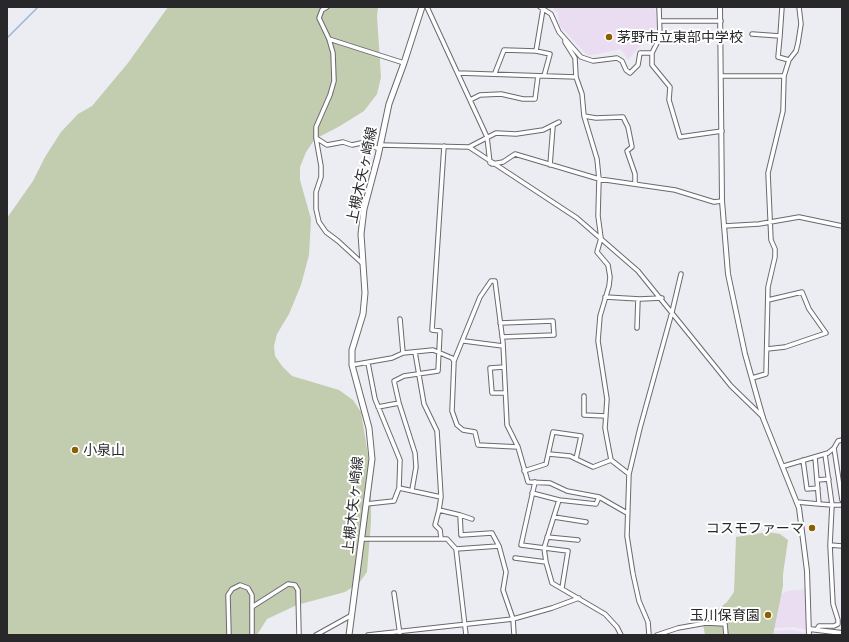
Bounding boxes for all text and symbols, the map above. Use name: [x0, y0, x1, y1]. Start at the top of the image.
place label: 茅野市立東部中学校: [617, 29, 743, 45]
marker: 茅野市立東部中学校: [604, 32, 614, 42]
street label: 上槻木矢ヶ崎線: [344, 125, 380, 225]
place label: 小泉山: [83, 442, 125, 458]
marker: 小泉山: [70, 445, 80, 455]
street label: 上槻木矢ヶ崎線: [340, 455, 366, 555]
place label: コスモファーマ: [706, 520, 804, 536]
marker: コスモファーマ: [807, 523, 817, 533]
place label: 玉川保育園: [690, 607, 760, 623]
marker: 玉川保育園: [763, 610, 773, 620]

